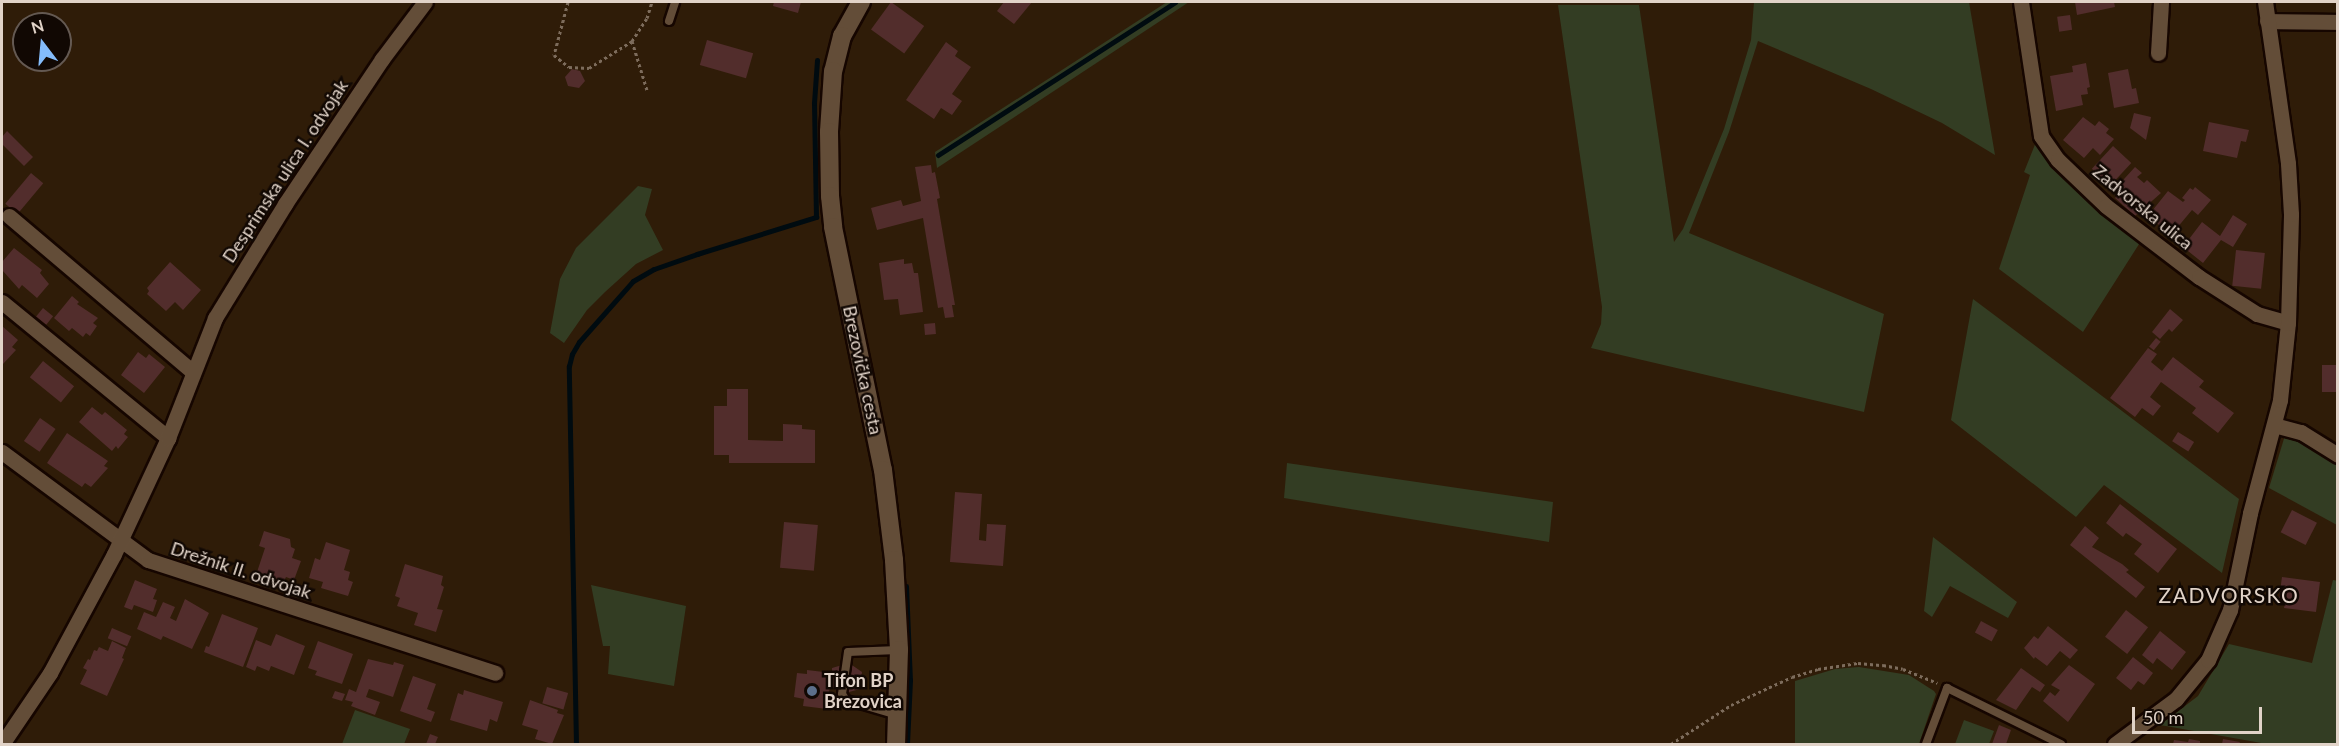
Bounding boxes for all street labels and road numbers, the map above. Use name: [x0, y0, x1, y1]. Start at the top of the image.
street label: Desprimska ulica I. odvojak: [218, 76, 352, 266]
street label: Zadvorska ulica: [2089, 160, 2197, 254]
street label: Brezovička cesta: [839, 304, 887, 436]
street label: Drežnik II. odvojak: [168, 537, 314, 603]

